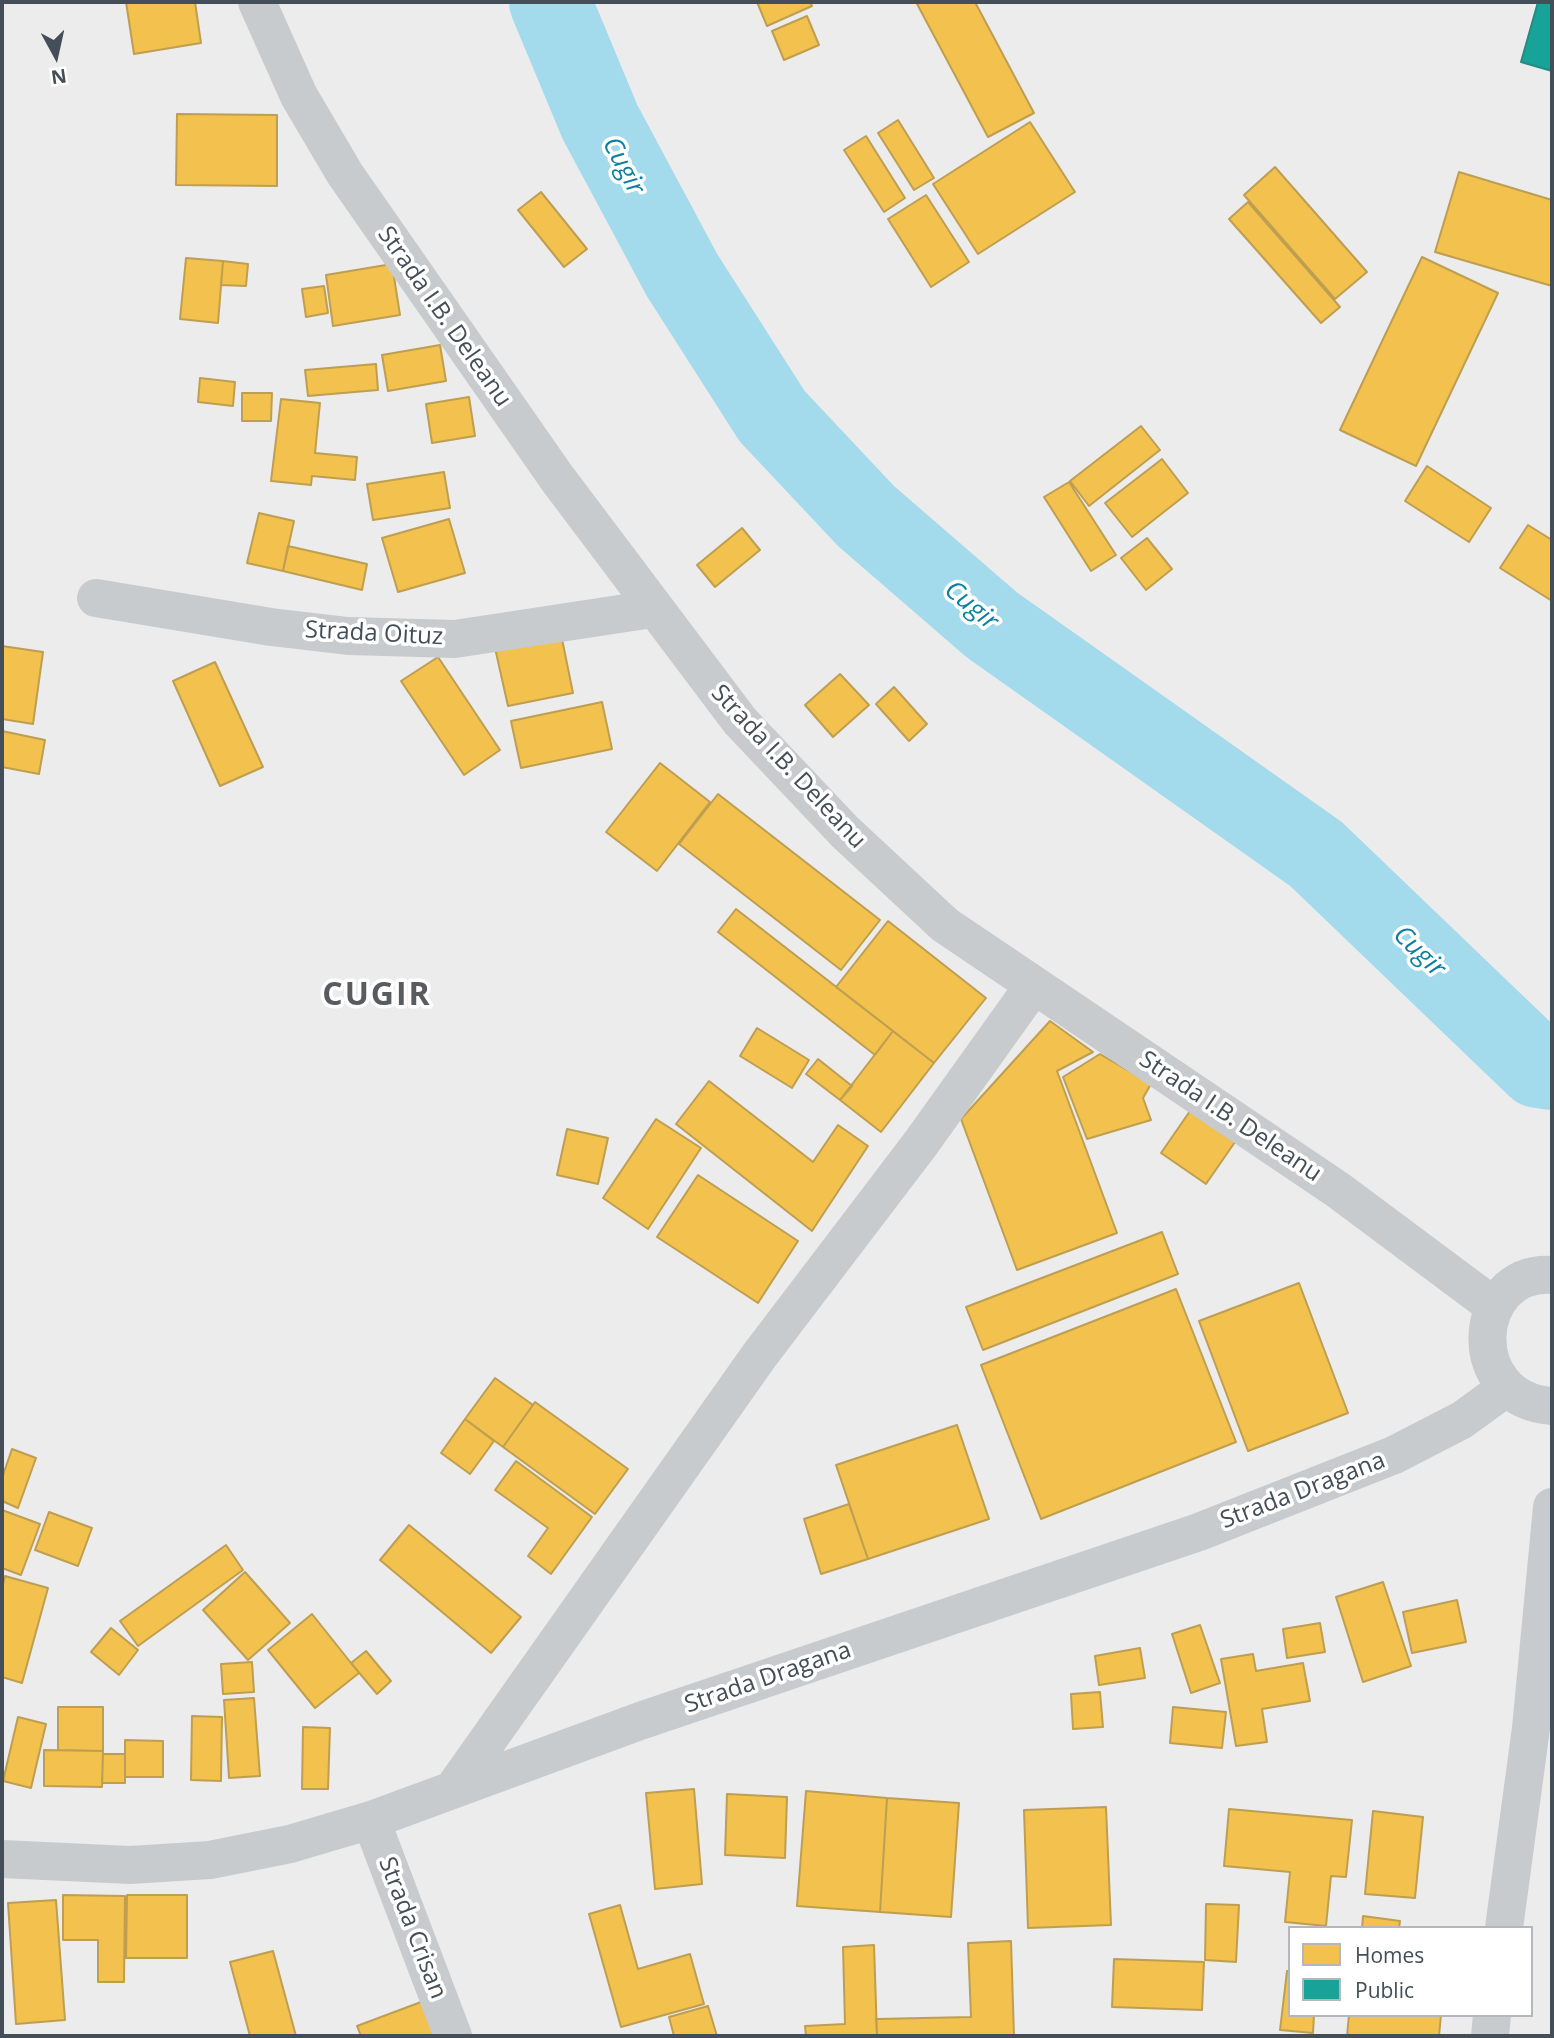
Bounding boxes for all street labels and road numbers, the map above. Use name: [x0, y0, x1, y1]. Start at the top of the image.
street label: Strada I.B. Deleanu: [371, 221, 517, 413]
street label: Strada Oituz: [304, 616, 444, 652]
street label: Strada I.B. Deleanu: [705, 679, 871, 855]
street label: Strada I.B. Deleanu: [1134, 1045, 1326, 1189]
street label: Strada Dragana: [1217, 1446, 1389, 1536]
street label: Strada Dragana: [681, 1636, 855, 1720]
street label: Strada Crisan: [372, 1853, 452, 2003]

